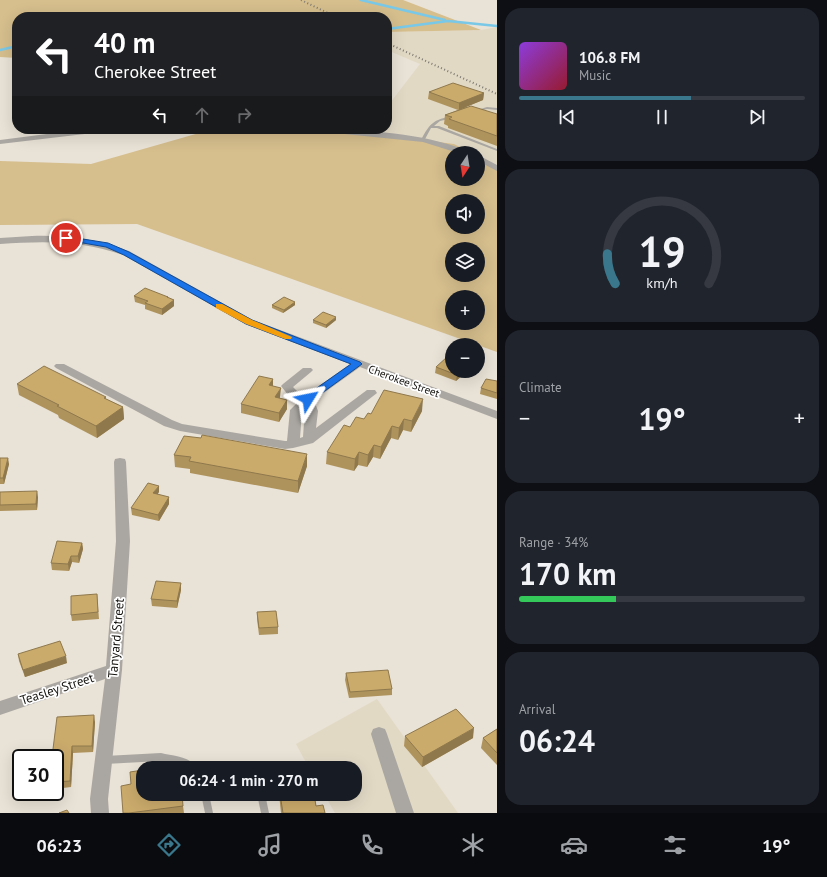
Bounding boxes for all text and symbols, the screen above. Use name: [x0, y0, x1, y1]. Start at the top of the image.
text: 40 m: [94, 24, 155, 61]
icon: left: [28, 28, 80, 80]
text: 106.8 FM: [579, 48, 640, 67]
text: Cherokee Street: [94, 60, 216, 83]
text: Music: [579, 67, 611, 84]
icon: left: [149, 104, 171, 126]
icon: ahead: [191, 104, 213, 126]
icon: right: [233, 104, 255, 126]
icon: previous: [556, 106, 578, 128]
icon: pause: [651, 106, 673, 128]
icon: next: [746, 106, 768, 128]
north arrow: [445, 146, 485, 186]
map controls: [445, 146, 485, 378]
button: sound: [445, 194, 485, 234]
pin: [49, 221, 83, 255]
text: 19: [638, 224, 686, 277]
icon: arrive: [55, 227, 77, 249]
button: layers: [445, 242, 485, 282]
text: km/h: [646, 272, 678, 291]
button: +: [445, 290, 485, 330]
button: −: [445, 338, 485, 378]
street label: Cherokee Street: [366, 362, 442, 400]
position arrow: [287, 378, 329, 420]
text: Climate: [519, 379, 562, 396]
text: 19°: [638, 399, 686, 438]
text: −: [519, 404, 530, 432]
text: +: [794, 404, 805, 432]
text: Range · 34%: [519, 534, 588, 551]
text: 170 km: [519, 554, 617, 593]
street label: Tanyard Street: [104, 597, 128, 679]
street label: Teasley Street: [18, 669, 97, 709]
text: Arrival: [519, 701, 555, 718]
text: 06:24: [519, 721, 595, 760]
speed limit sign: 30: [12, 749, 64, 801]
text: 06:24 · 1 min · 270 m: [180, 771, 318, 790]
icon: directions: [155, 831, 183, 859]
icon: music: [256, 831, 284, 859]
icon: phone: [358, 831, 386, 859]
icon: climate: [459, 831, 487, 859]
icon: car: [560, 831, 588, 859]
icon: filters: [661, 831, 689, 859]
text: 06:23: [37, 834, 82, 857]
text: 19°: [762, 834, 790, 857]

